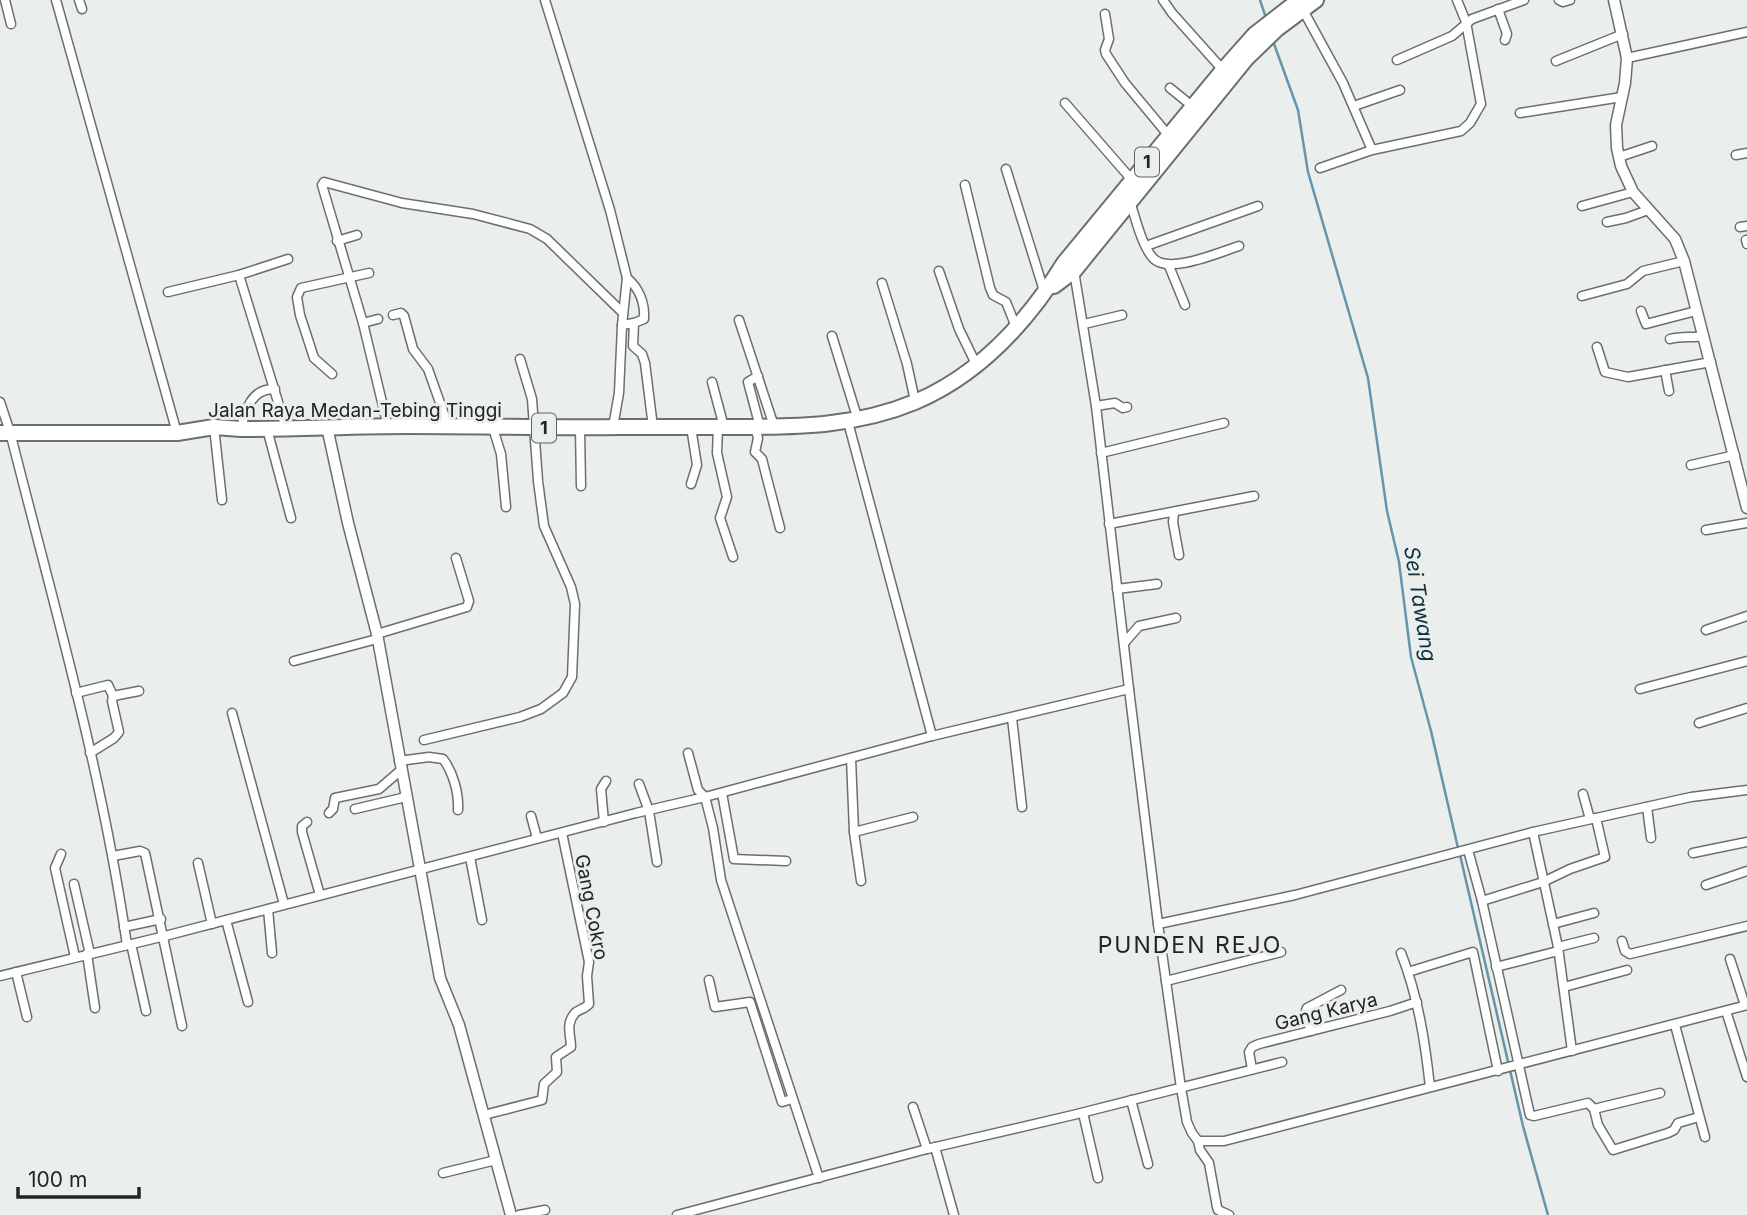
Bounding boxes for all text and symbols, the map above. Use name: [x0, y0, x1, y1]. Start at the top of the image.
road number: 1: [1135, 148, 1159, 176]
street label: Jalan Raya Medan-Tebing Tinggi: [208, 399, 502, 422]
road number: 1: [532, 414, 556, 442]
water label: Sei Tawang: [1399, 544, 1442, 663]
street label: Gang Cokro: [570, 852, 613, 962]
district label: PUNDEN REJO: [1098, 931, 1282, 959]
street label: Gang Karya: [1272, 988, 1380, 1035]
scale bar: [18, 1156, 138, 1200]
text: 100 m: [28, 1167, 87, 1192]

